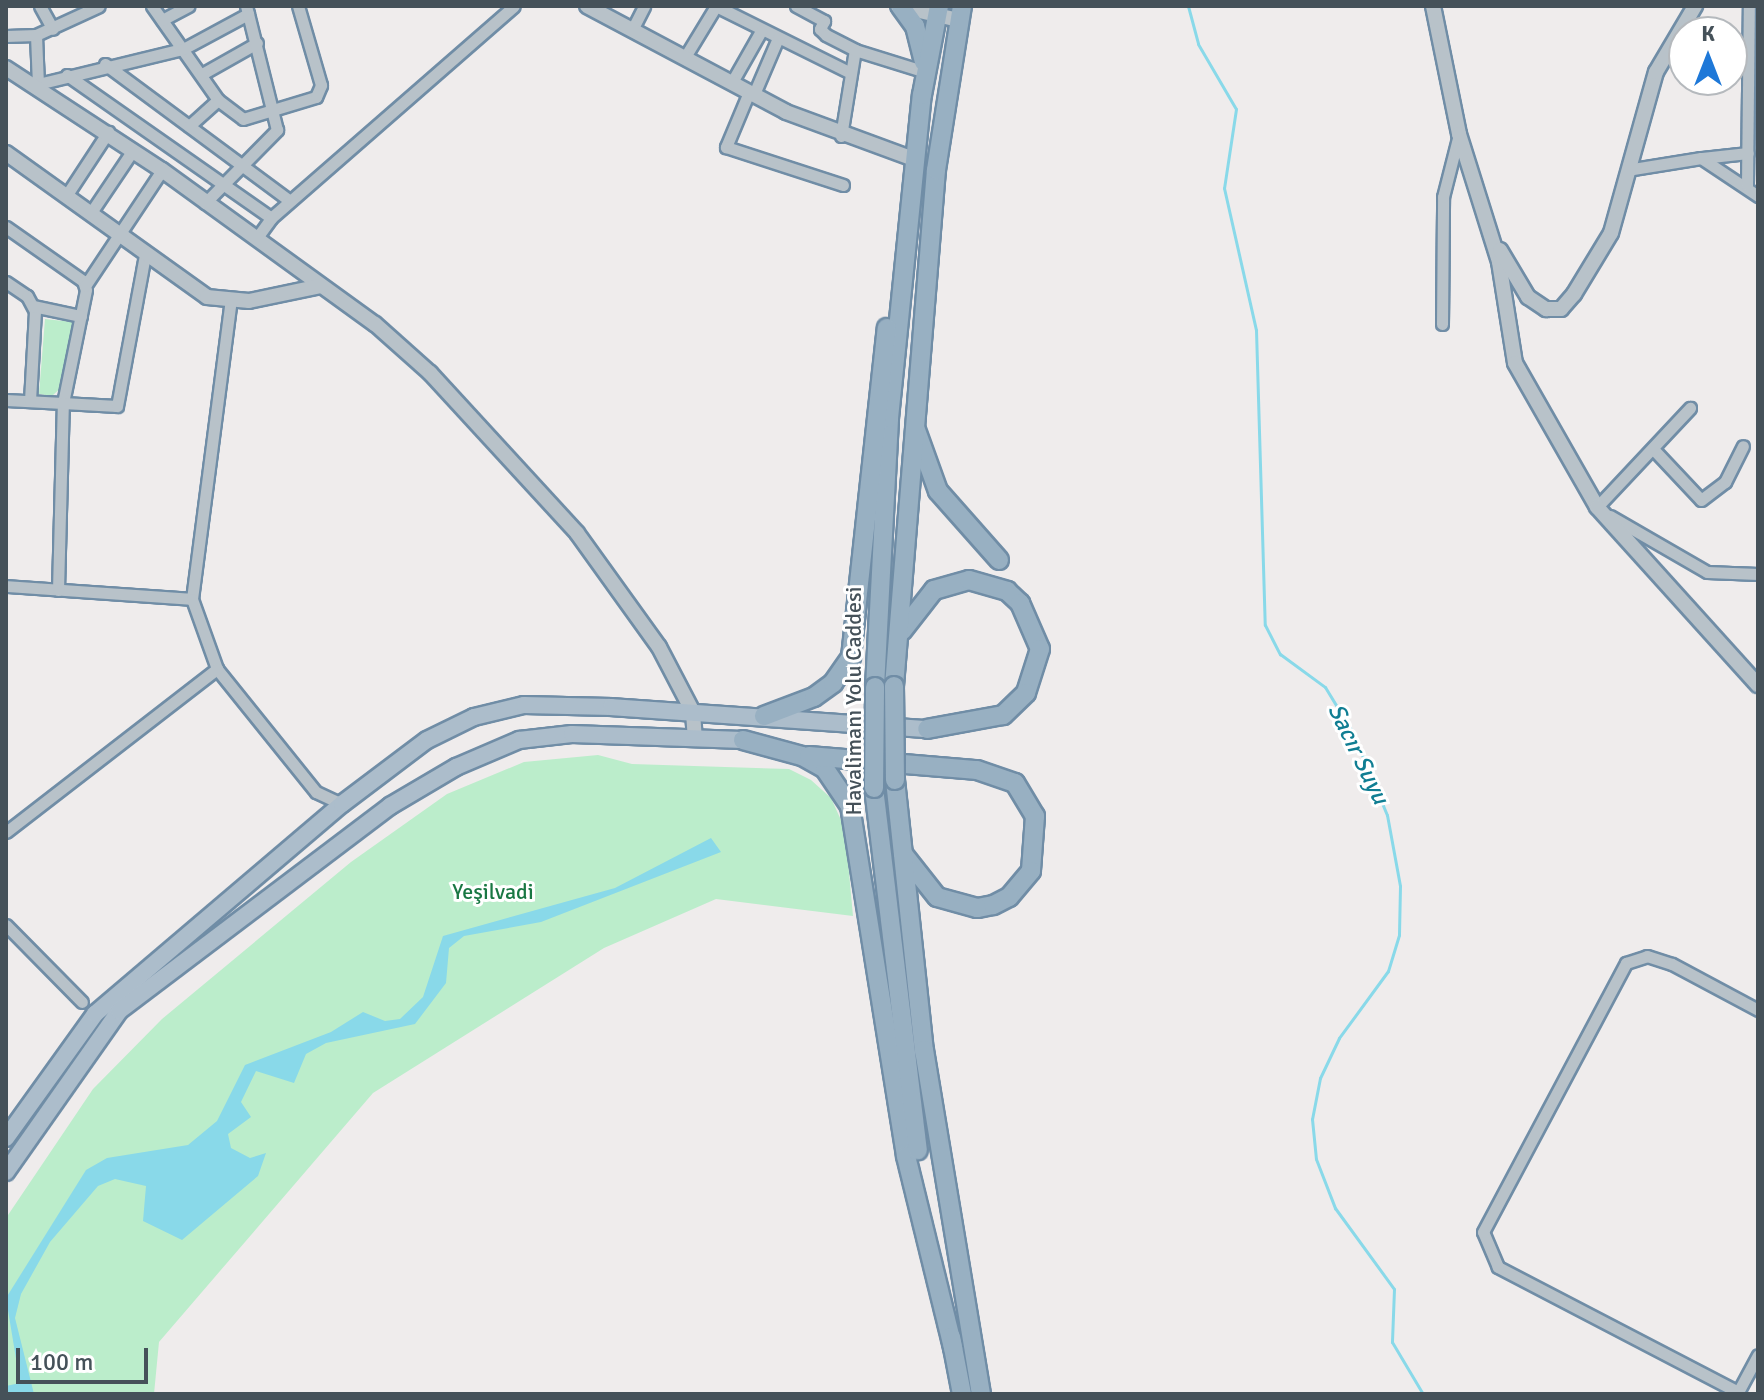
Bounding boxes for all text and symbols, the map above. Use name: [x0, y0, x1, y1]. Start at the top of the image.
north arrow: [1668, 16, 1748, 96]
text: K: [1701, 20, 1715, 47]
street label: Havalimanı Yolu Caddesi: [841, 586, 867, 816]
water label: Sacır Suyu: [1321, 699, 1395, 809]
park label: Yeşilvadi: [452, 879, 534, 905]
scale bar: [20, 1332, 152, 1382]
text: 100 m: [30, 1347, 93, 1377]

